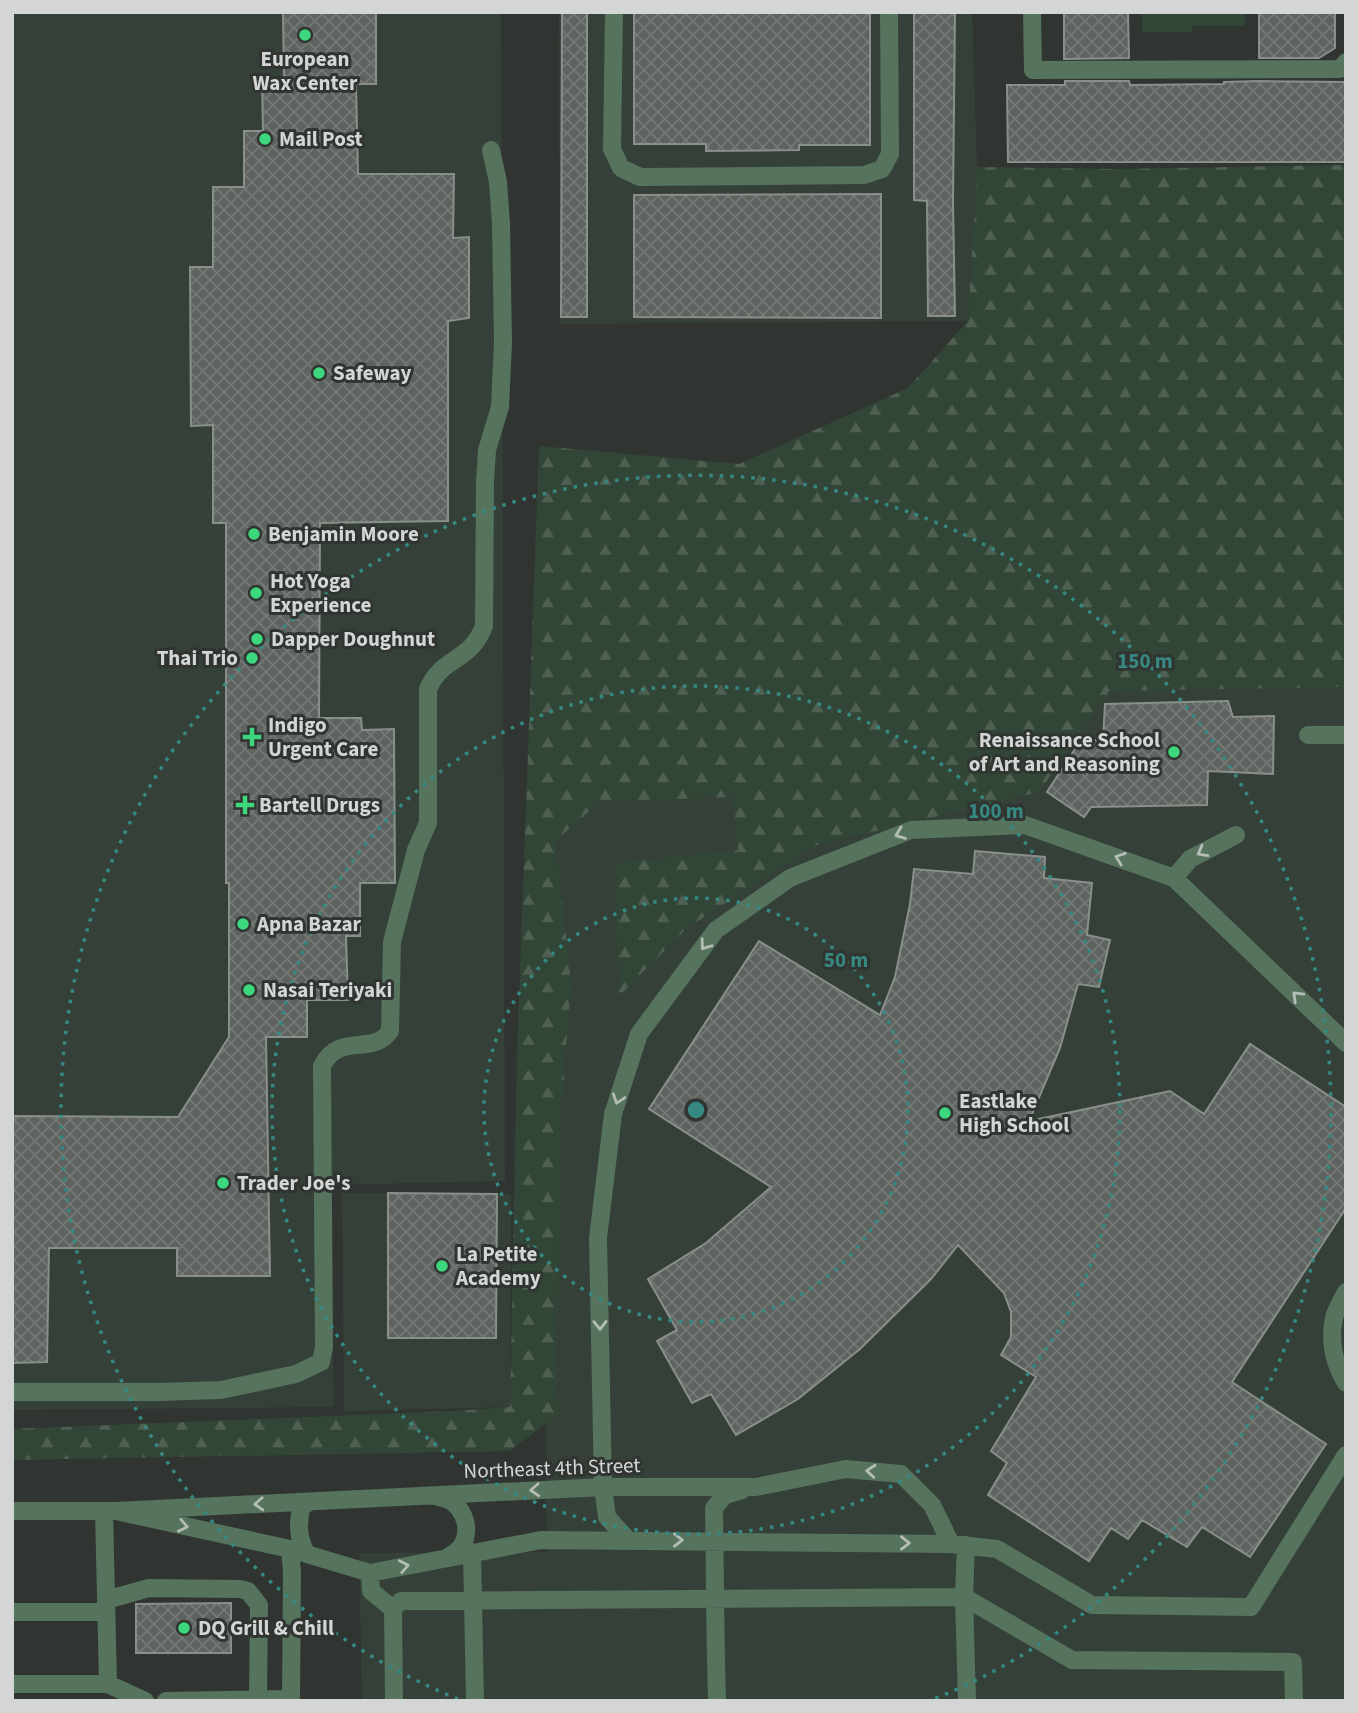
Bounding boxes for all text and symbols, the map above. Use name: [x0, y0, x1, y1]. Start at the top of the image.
marker: European Wax Center: [297, 27, 313, 43]
place label: European Wax Center: [253, 44, 358, 98]
place label: Mail Post: [279, 124, 363, 154]
marker: Mail Post: [257, 131, 273, 147]
place label: Safeway: [333, 358, 412, 388]
marker: Safeway: [311, 365, 327, 381]
place label: Benjamin Moore: [268, 519, 419, 549]
marker: Benjamin Moore: [246, 526, 262, 542]
place label: Hot Yoga Experience: [270, 566, 372, 620]
marker: Hot Yoga Experience: [248, 585, 264, 601]
place label: Dapper Doughnut: [271, 624, 435, 654]
marker: Dapper Doughnut: [249, 631, 265, 647]
place label: Thai Trio: [157, 643, 238, 673]
text: 150 m: [1117, 646, 1173, 676]
marker: Thai Trio: [244, 650, 260, 666]
place label: Indigo Urgent Care: [268, 710, 379, 764]
place label: Renaissance School of Art and Reasoning: [969, 725, 1160, 779]
marker: Indigo Urgent Care: [242, 727, 262, 747]
marker: Renaissance School of Art and Reasoning: [1166, 744, 1182, 760]
place label: Bartell Drugs: [259, 790, 380, 820]
text: 100 m: [968, 796, 1024, 826]
marker: Bartell Drugs: [237, 797, 253, 813]
one-way arrow: [894, 826, 906, 840]
one-way arrow: [1196, 844, 1209, 857]
one-way arrow: [1115, 853, 1127, 867]
place label: Apna Bazar: [256, 909, 362, 939]
marker: Apna Bazar: [235, 916, 251, 932]
one-way arrow: [701, 938, 713, 950]
text: 50 m: [824, 945, 868, 975]
place label: Nasai Teriyaki: [263, 975, 392, 1005]
marker: Nasai Teriyaki: [241, 982, 257, 998]
one-way arrow: [1292, 992, 1305, 1005]
place label: Eastlake High School: [959, 1086, 1069, 1140]
one-way arrow: [612, 1093, 627, 1105]
centre of rings: [684, 1098, 708, 1122]
marker: Eastlake High School: [937, 1105, 953, 1121]
place label: Trader Joe's: [237, 1168, 351, 1198]
marker: Trader Joe's: [215, 1175, 231, 1191]
place label: La Petite Academy: [455, 1239, 541, 1293]
marker: La Petite Academy: [434, 1258, 450, 1274]
one-way arrow: [592, 1320, 608, 1331]
street label: Northeast 4th Street: [463, 1450, 641, 1486]
one-way arrow: [865, 1464, 876, 1479]
one-way arrow: [529, 1483, 540, 1498]
one-way arrow: [253, 1496, 264, 1511]
one-way arrow: [177, 1517, 189, 1532]
one-way arrow: [673, 1532, 684, 1548]
one-way arrow: [901, 1535, 911, 1551]
one-way arrow: [398, 1560, 410, 1575]
place label: DQ Grill & Chill: [198, 1613, 334, 1643]
marker: DQ Grill & Chill: [176, 1620, 192, 1636]

